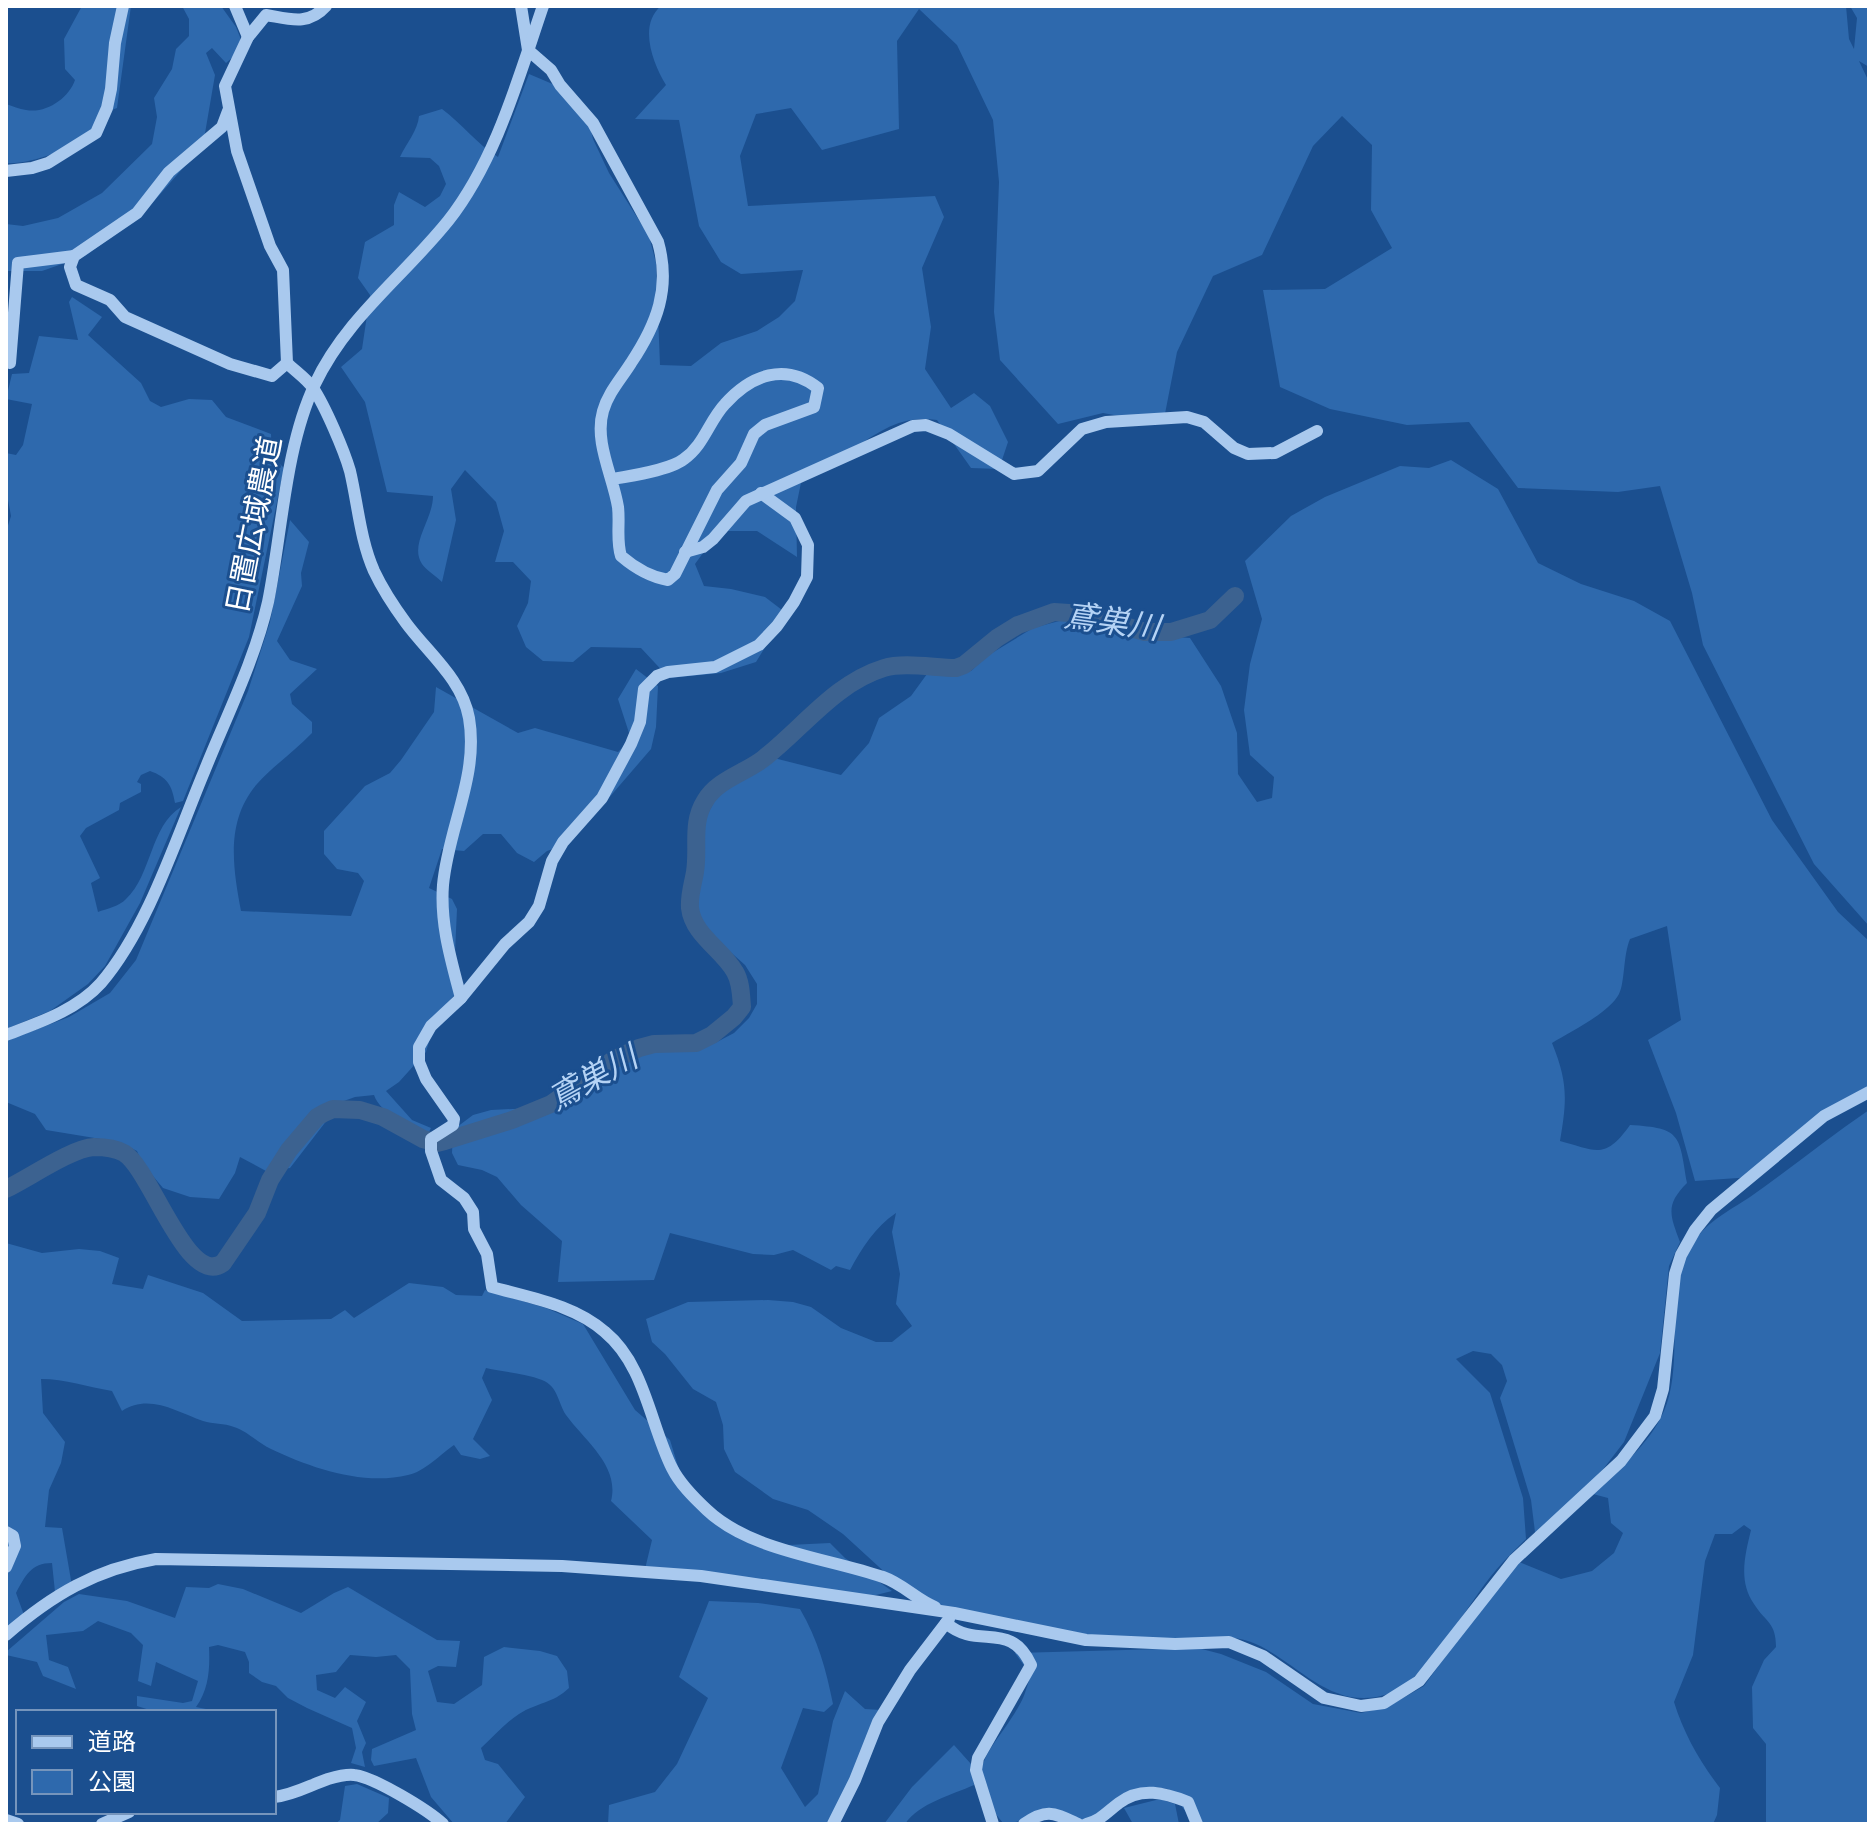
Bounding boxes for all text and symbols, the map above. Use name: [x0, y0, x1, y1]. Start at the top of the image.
street label: 日置広域農道: [219, 433, 289, 617]
water label: 鳶巣川: [1062, 597, 1165, 647]
water label: 鳶巣川: [542, 1037, 647, 1117]
legend: [16, 1710, 276, 1814]
text: 道路: [88, 1728, 136, 1756]
text: 公園: [88, 1768, 136, 1796]

